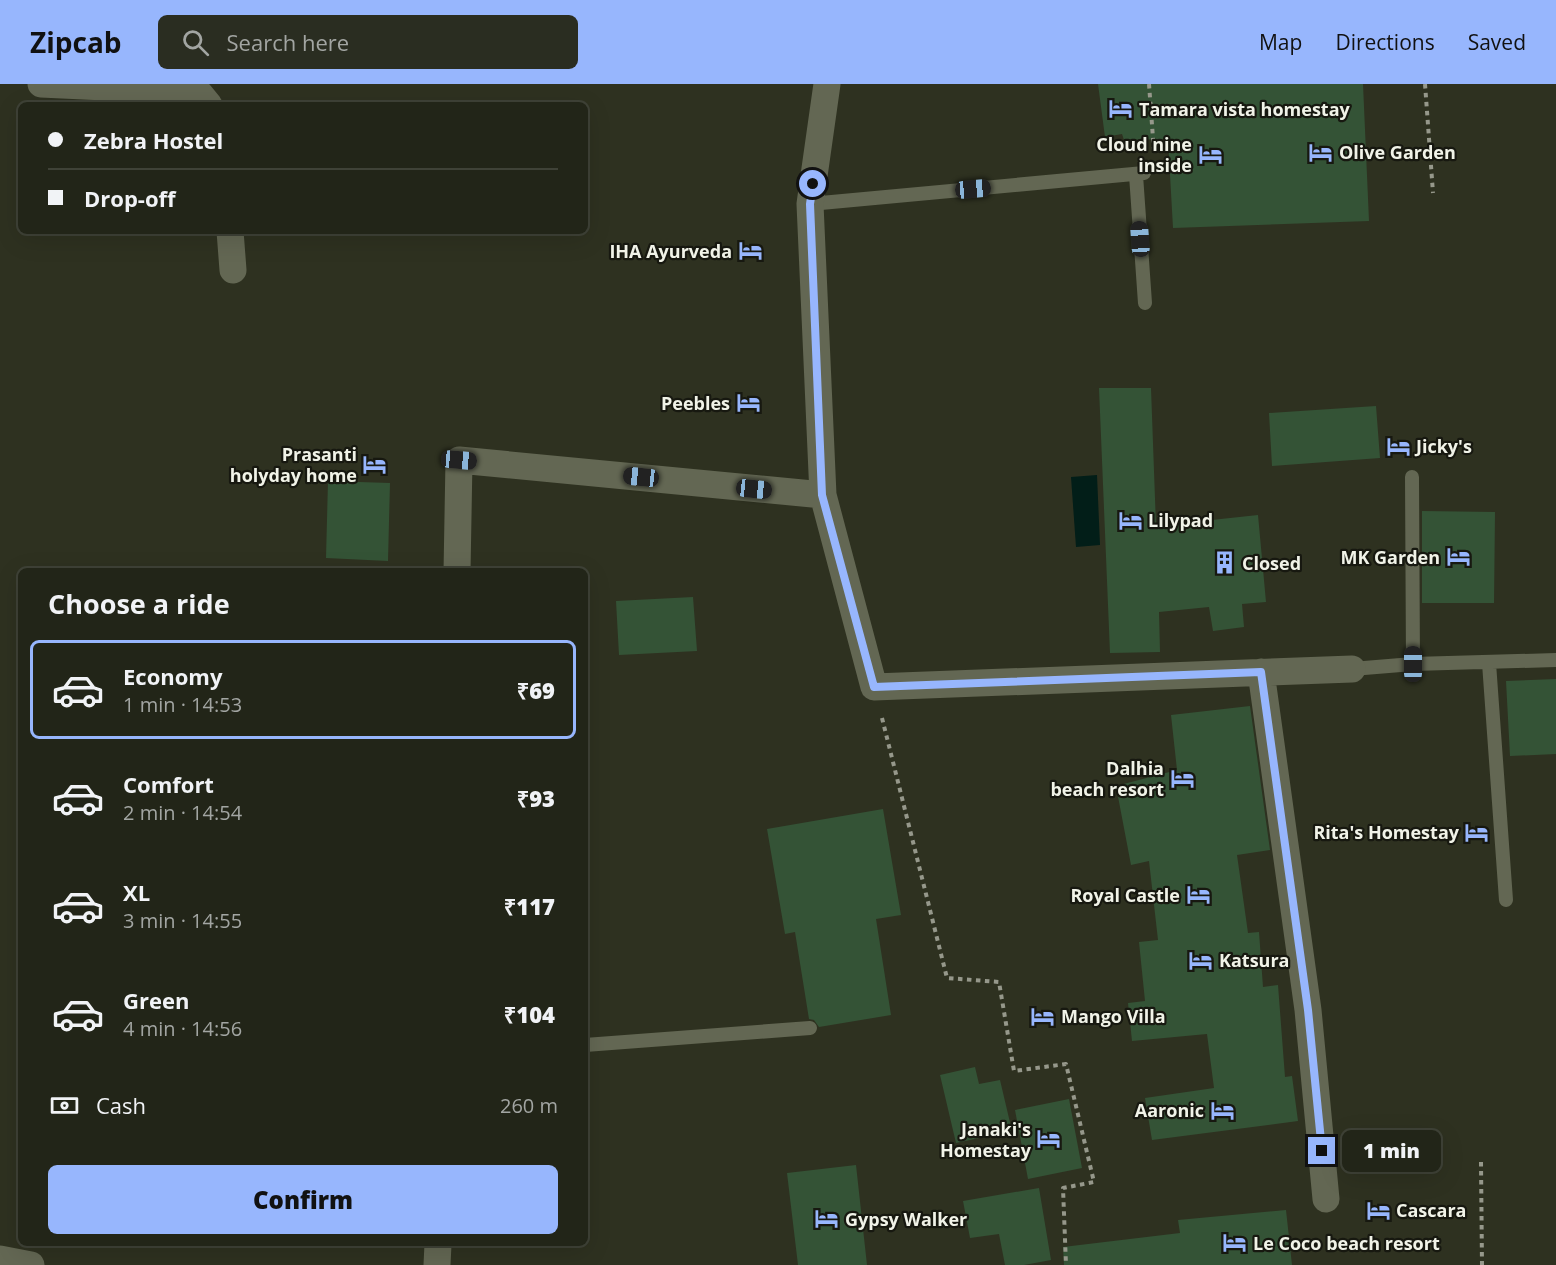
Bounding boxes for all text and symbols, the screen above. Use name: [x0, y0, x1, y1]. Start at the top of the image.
search box: [158, 15, 578, 69]
text: Zipcab: [30, 23, 122, 61]
icon: search: [179, 26, 212, 59]
text: Search here: [227, 27, 349, 57]
text: Map: [1259, 28, 1302, 56]
text: Directions: [1335, 28, 1435, 56]
text: Saved: [1468, 28, 1526, 56]
hotel icon: Tamara vista homestay: [1108, 96, 1134, 122]
place label: Tamara vista homestay: [1139, 97, 1351, 121]
text: Zebra Hostel: [84, 125, 223, 155]
place label: Cloud nine inside: [1096, 132, 1192, 177]
hotel icon: Olive Garden: [1308, 139, 1334, 165]
place label: Olive Garden: [1339, 140, 1456, 164]
hotel icon: Cloud nine inside: [1197, 141, 1223, 167]
route start: [799, 170, 826, 197]
car: [954, 178, 992, 200]
text: Drop-off: [84, 183, 176, 213]
car: [1130, 220, 1150, 258]
hotel icon: IHA Ayurveda: [737, 238, 763, 264]
place label: IHA Ayurveda: [609, 239, 732, 263]
hotel icon: Peebles: [735, 390, 761, 416]
place label: Peebles: [661, 391, 730, 415]
hotel icon: Jicky's: [1385, 433, 1411, 459]
place label: Jicky's: [1414, 434, 1472, 458]
place label: Prasanti holyday home: [230, 442, 357, 487]
car: [440, 449, 478, 471]
hotel icon: Prasanti holyday home: [362, 451, 388, 477]
car: [622, 466, 660, 488]
car: [735, 478, 773, 500]
hotel icon: Lilypad: [1117, 507, 1143, 533]
place label: Lilypad: [1148, 508, 1213, 532]
hotel icon: MK Garden: [1445, 544, 1471, 570]
place label: MK Garden: [1340, 545, 1440, 569]
building icon: Closed: [1211, 550, 1237, 576]
place label: Closed: [1242, 551, 1301, 575]
text: Choose a ride: [48, 585, 230, 622]
car: [1404, 646, 1422, 682]
text: Economy: [123, 661, 222, 691]
icon: car: [51, 663, 105, 717]
text: ₹69: [517, 675, 555, 705]
text: 1 min · 14:53: [123, 691, 242, 718]
place label: Dalhia beach resort: [1050, 756, 1164, 801]
hotel icon: Dalhia beach resort: [1169, 765, 1195, 791]
text: Comfort: [123, 769, 214, 799]
icon: car: [51, 771, 105, 825]
text: ₹93: [517, 783, 555, 813]
text: 2 min · 14:54: [123, 799, 242, 826]
hotel icon: Rita's Homestay: [1464, 819, 1490, 845]
place label: Rita's Homestay: [1313, 820, 1460, 844]
text: XL: [123, 877, 150, 907]
icon: car: [51, 879, 105, 933]
hotel icon: Royal Castle: [1185, 882, 1211, 908]
place label: Royal Castle: [1070, 883, 1180, 907]
text: ₹117: [504, 891, 555, 921]
text: 3 min · 14:55: [123, 907, 242, 934]
hotel icon: Katsura: [1188, 947, 1214, 973]
place label: Katsura: [1219, 948, 1289, 972]
text: Green: [123, 985, 189, 1015]
icon: car: [51, 987, 105, 1041]
text: ₹104: [504, 999, 555, 1029]
hotel icon: Mango Villa: [1030, 1003, 1056, 1029]
place label: Mango Villa: [1061, 1004, 1166, 1028]
text: 4 min · 14:56: [123, 1015, 242, 1042]
icon: cash: [48, 1089, 81, 1122]
text: Cash: [96, 1090, 146, 1120]
text: 260 m: [500, 1092, 558, 1119]
hotel icon: Aaronic: [1209, 1097, 1235, 1123]
place label: Aaronic: [1135, 1098, 1204, 1122]
place label: Janaki's Homestay: [940, 1117, 1032, 1162]
hotel icon: Janaki's Homestay: [1036, 1126, 1062, 1152]
callout: 1 min: [1343, 1130, 1442, 1172]
route end: [1308, 1137, 1335, 1164]
text: 1 min: [1363, 1137, 1420, 1164]
button: Confirm: [48, 1165, 558, 1234]
hotel icon: Cascara: [1365, 1197, 1391, 1223]
place label: Cascara: [1396, 1198, 1466, 1222]
hotel icon: Gypsy Walker: [814, 1206, 840, 1232]
place label: Gypsy Walker: [845, 1207, 967, 1231]
hotel icon: Le Coco beach resort: [1222, 1230, 1248, 1256]
place label: Le Coco beach resort: [1253, 1231, 1440, 1255]

